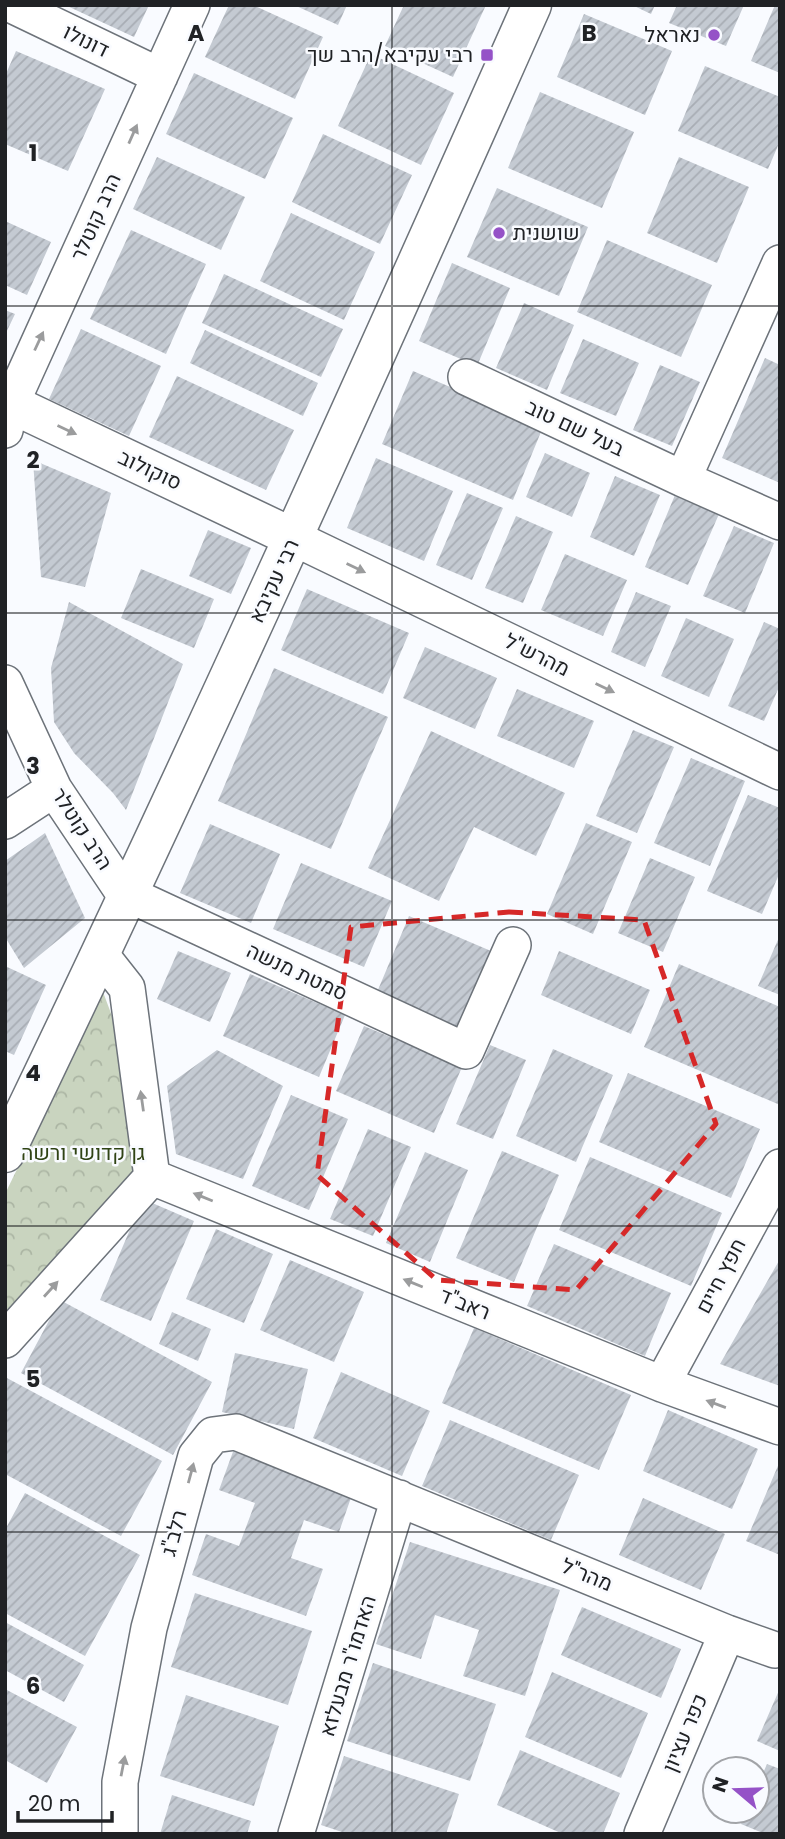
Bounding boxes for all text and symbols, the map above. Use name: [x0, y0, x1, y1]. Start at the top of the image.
street label: דונולו: [58, 17, 114, 64]
text: A: [188, 17, 205, 49]
text: B: [581, 17, 597, 49]
place label: נאראל: [644, 20, 700, 49]
marker: נאראל: [706, 27, 722, 43]
place label: רבי עקיבא/הרב שך: [307, 40, 473, 69]
marker: רבי עקיבא/הרב שך: [479, 47, 495, 63]
one-way arrow: [128, 124, 139, 145]
text: 1: [29, 137, 37, 169]
street label: הרב קוטלר: [63, 169, 128, 265]
place label: שושנית: [513, 218, 580, 247]
marker: שושנית: [491, 225, 507, 241]
one-way arrow: [34, 331, 45, 352]
street label: בעל שם טוב: [521, 392, 629, 463]
one-way arrow: [57, 425, 77, 436]
street label: סוקולוב: [114, 442, 187, 497]
text: 2: [26, 444, 40, 476]
street label: רבי עקיבא: [242, 534, 306, 627]
one-way arrow: [346, 562, 366, 574]
street label: מהרש"ל: [500, 626, 575, 683]
one-way arrow: [595, 682, 615, 693]
text: 3: [26, 750, 40, 782]
street label: הרב קוטלר: [45, 782, 120, 875]
street label: סמטת מנשה: [242, 936, 352, 1008]
text: 4: [25, 1057, 41, 1089]
one-way arrow: [136, 1090, 147, 1112]
park label: גן קדושי ורשה: [21, 1138, 145, 1167]
one-way arrow: [192, 1191, 213, 1202]
street label: חפץ חיים: [689, 1233, 752, 1319]
one-way arrow: [403, 1277, 424, 1288]
one-way arrow: [43, 1280, 59, 1298]
street label: ראב"ד: [436, 1280, 495, 1327]
text: 5: [26, 1363, 40, 1395]
one-way arrow: [705, 1398, 726, 1409]
one-way arrow: [186, 1462, 197, 1484]
street label: רלב"ג: [154, 1507, 194, 1559]
street label: מהר"ל: [557, 1551, 617, 1598]
street label: האדמו"ר מבעלזא: [312, 1592, 383, 1740]
text: 6: [26, 1670, 40, 1702]
street label: כפר עציון: [655, 1689, 714, 1776]
one-way arrow: [117, 1755, 128, 1777]
north arrow: [701, 1755, 771, 1825]
text: N: [705, 1773, 735, 1796]
scale bar: [18, 1780, 112, 1824]
text: 20 m: [28, 1789, 81, 1818]

